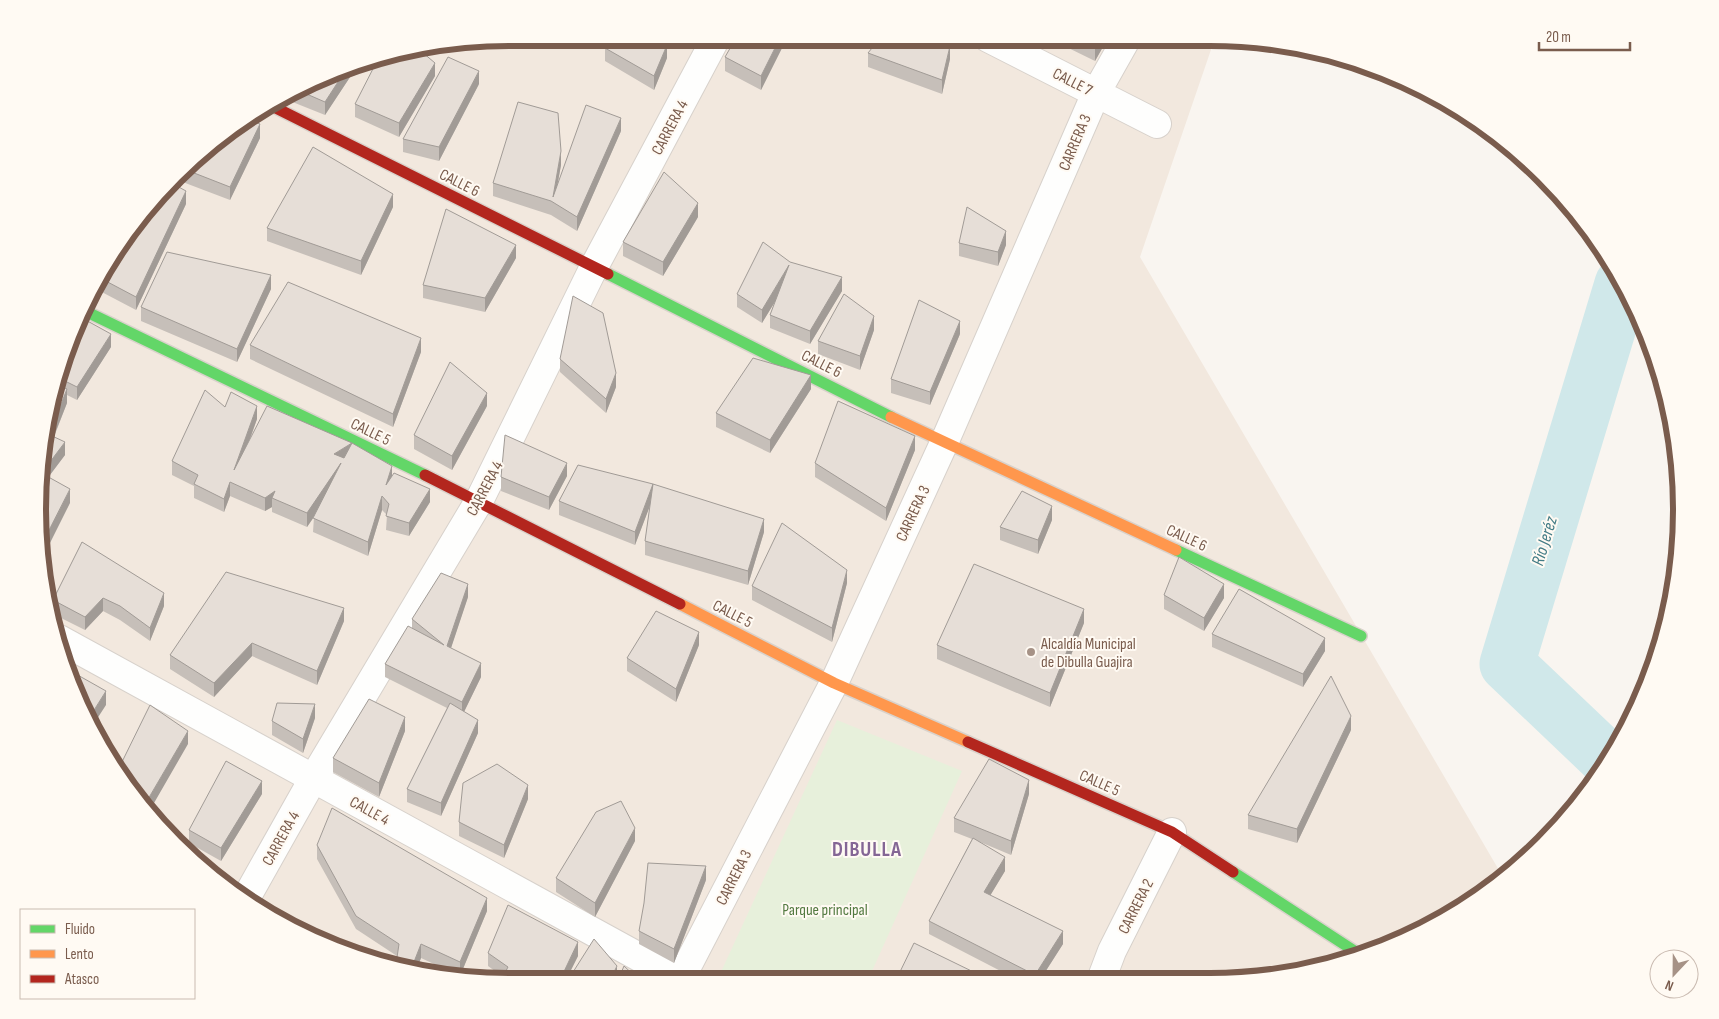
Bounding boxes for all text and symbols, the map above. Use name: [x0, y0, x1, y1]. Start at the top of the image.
scale bar: [1539, 20, 1630, 52]
text: 20 m: [1546, 28, 1571, 47]
street label: CALLE 7: [1049, 64, 1096, 101]
street label: CARRERA 4: [648, 97, 693, 158]
street label: CARRERA 3: [1055, 112, 1096, 174]
street label: CALLE 6: [436, 165, 483, 201]
street label: CALLE 6: [798, 346, 845, 382]
street label: CALLE 5: [347, 415, 393, 450]
street label: CARRERA 4: [463, 458, 508, 519]
street label: CARRERA 3: [892, 483, 935, 545]
water label: Río Jeréz: [1527, 513, 1562, 568]
street label: CALLE 6: [1163, 521, 1210, 556]
street label: CALLE 5: [709, 596, 755, 632]
place label: Alcaldía Municipal de Dibulla Guajira: [1040, 635, 1136, 672]
marker: Alcaldía Municipal de Dibulla Guajira: [1025, 646, 1037, 658]
street label: CALLE 5: [1076, 766, 1122, 801]
street label: CALLE 4: [346, 793, 393, 830]
street label: CARRERA 4: [259, 808, 304, 869]
district label: DIBULLA: [832, 837, 902, 862]
street label: CARRERA 3: [712, 847, 756, 908]
street label: CARRERA 2: [1114, 876, 1158, 937]
park label: Parque principal: [782, 901, 868, 920]
legend: [20, 909, 195, 999]
text: Fluido: [65, 920, 95, 939]
text: Lento: [65, 945, 94, 964]
north arrow: [1649, 949, 1699, 999]
text: Atasco: [64, 970, 99, 989]
text: N: [1663, 976, 1676, 995]

